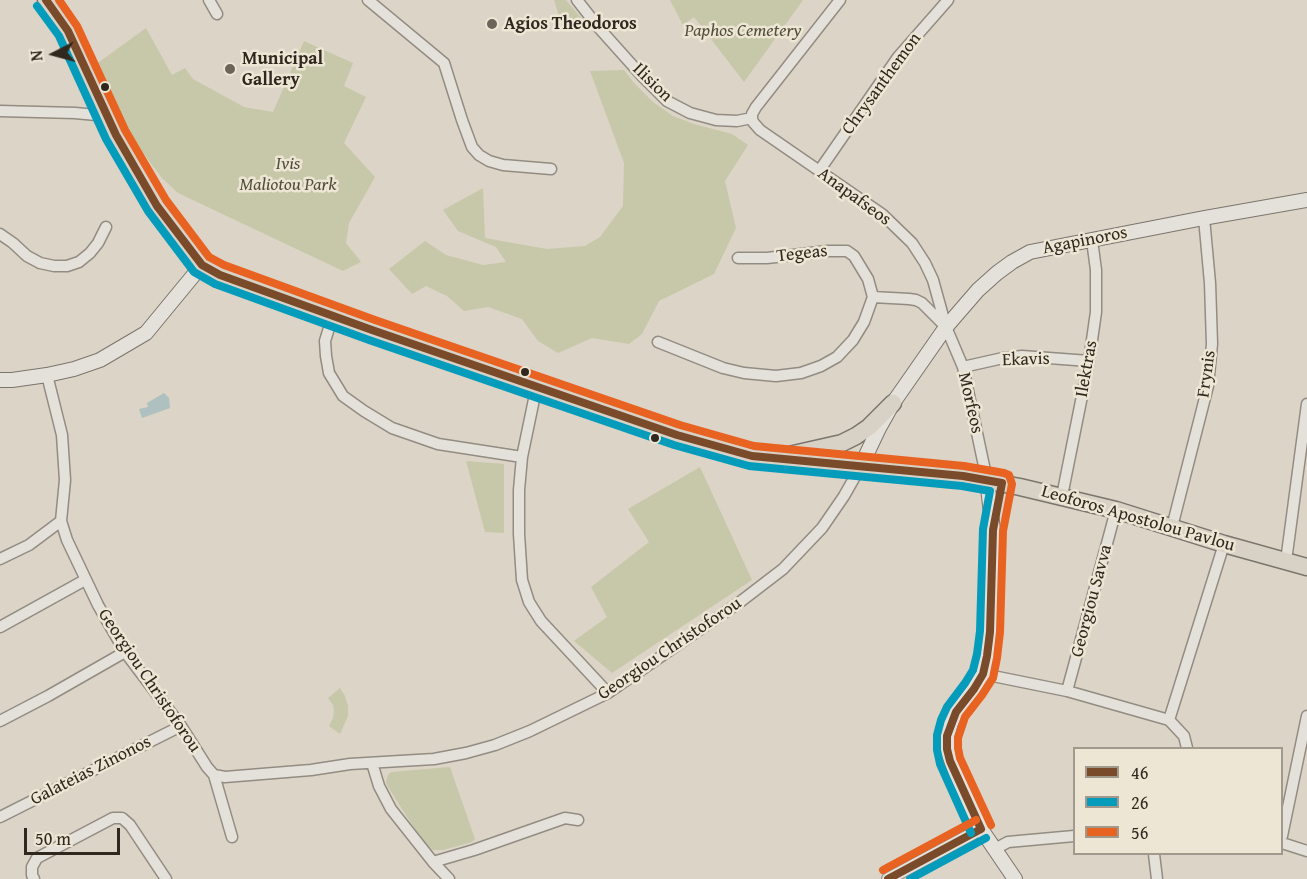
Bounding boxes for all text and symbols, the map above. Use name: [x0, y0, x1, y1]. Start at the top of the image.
place label: Agios Theodoros: [504, 13, 637, 35]
marker: Agios Theodoros: [485, 17, 499, 31]
park label: Paphos Cemetery: [684, 20, 802, 42]
north arrow: [24, 24, 84, 84]
street label: Chrysanthemon: [838, 29, 926, 139]
place label: Municipal Gallery: [242, 48, 323, 90]
text: N: [24, 49, 49, 62]
street label: Ilision: [628, 59, 676, 107]
marker: Municipal Gallery: [223, 62, 237, 76]
unlabelled marker: [99, 81, 111, 93]
park label: Ivis Maliotou Park: [240, 153, 336, 195]
street label: Anapafseos: [813, 163, 895, 231]
street label: Agapinoros: [1041, 222, 1129, 260]
street label: Tegeas: [776, 241, 828, 267]
street label: Ilektras: [1071, 339, 1103, 399]
street label: Ekavis: [1002, 348, 1050, 372]
street label: Frynis: [1193, 349, 1221, 399]
unlabelled marker: [519, 366, 531, 378]
street label: Morfeos: [953, 370, 987, 436]
unlabelled marker: [649, 432, 661, 444]
street label: Leoforos Apostolou Pavlou: [1039, 481, 1237, 557]
street label: Georgiou Savva: [1067, 542, 1117, 660]
street label: Georgiou Christoforou: [594, 593, 746, 705]
street label: Georgiou Christoforou: [93, 605, 205, 757]
street label: Galateias Zinonos: [27, 731, 155, 811]
legend: [1073, 747, 1283, 855]
text: 46: [1131, 759, 1148, 786]
text: 26: [1131, 789, 1148, 816]
scale bar: [27, 816, 123, 854]
text: 56: [1131, 819, 1148, 846]
text: 50 m: [35, 825, 71, 852]

